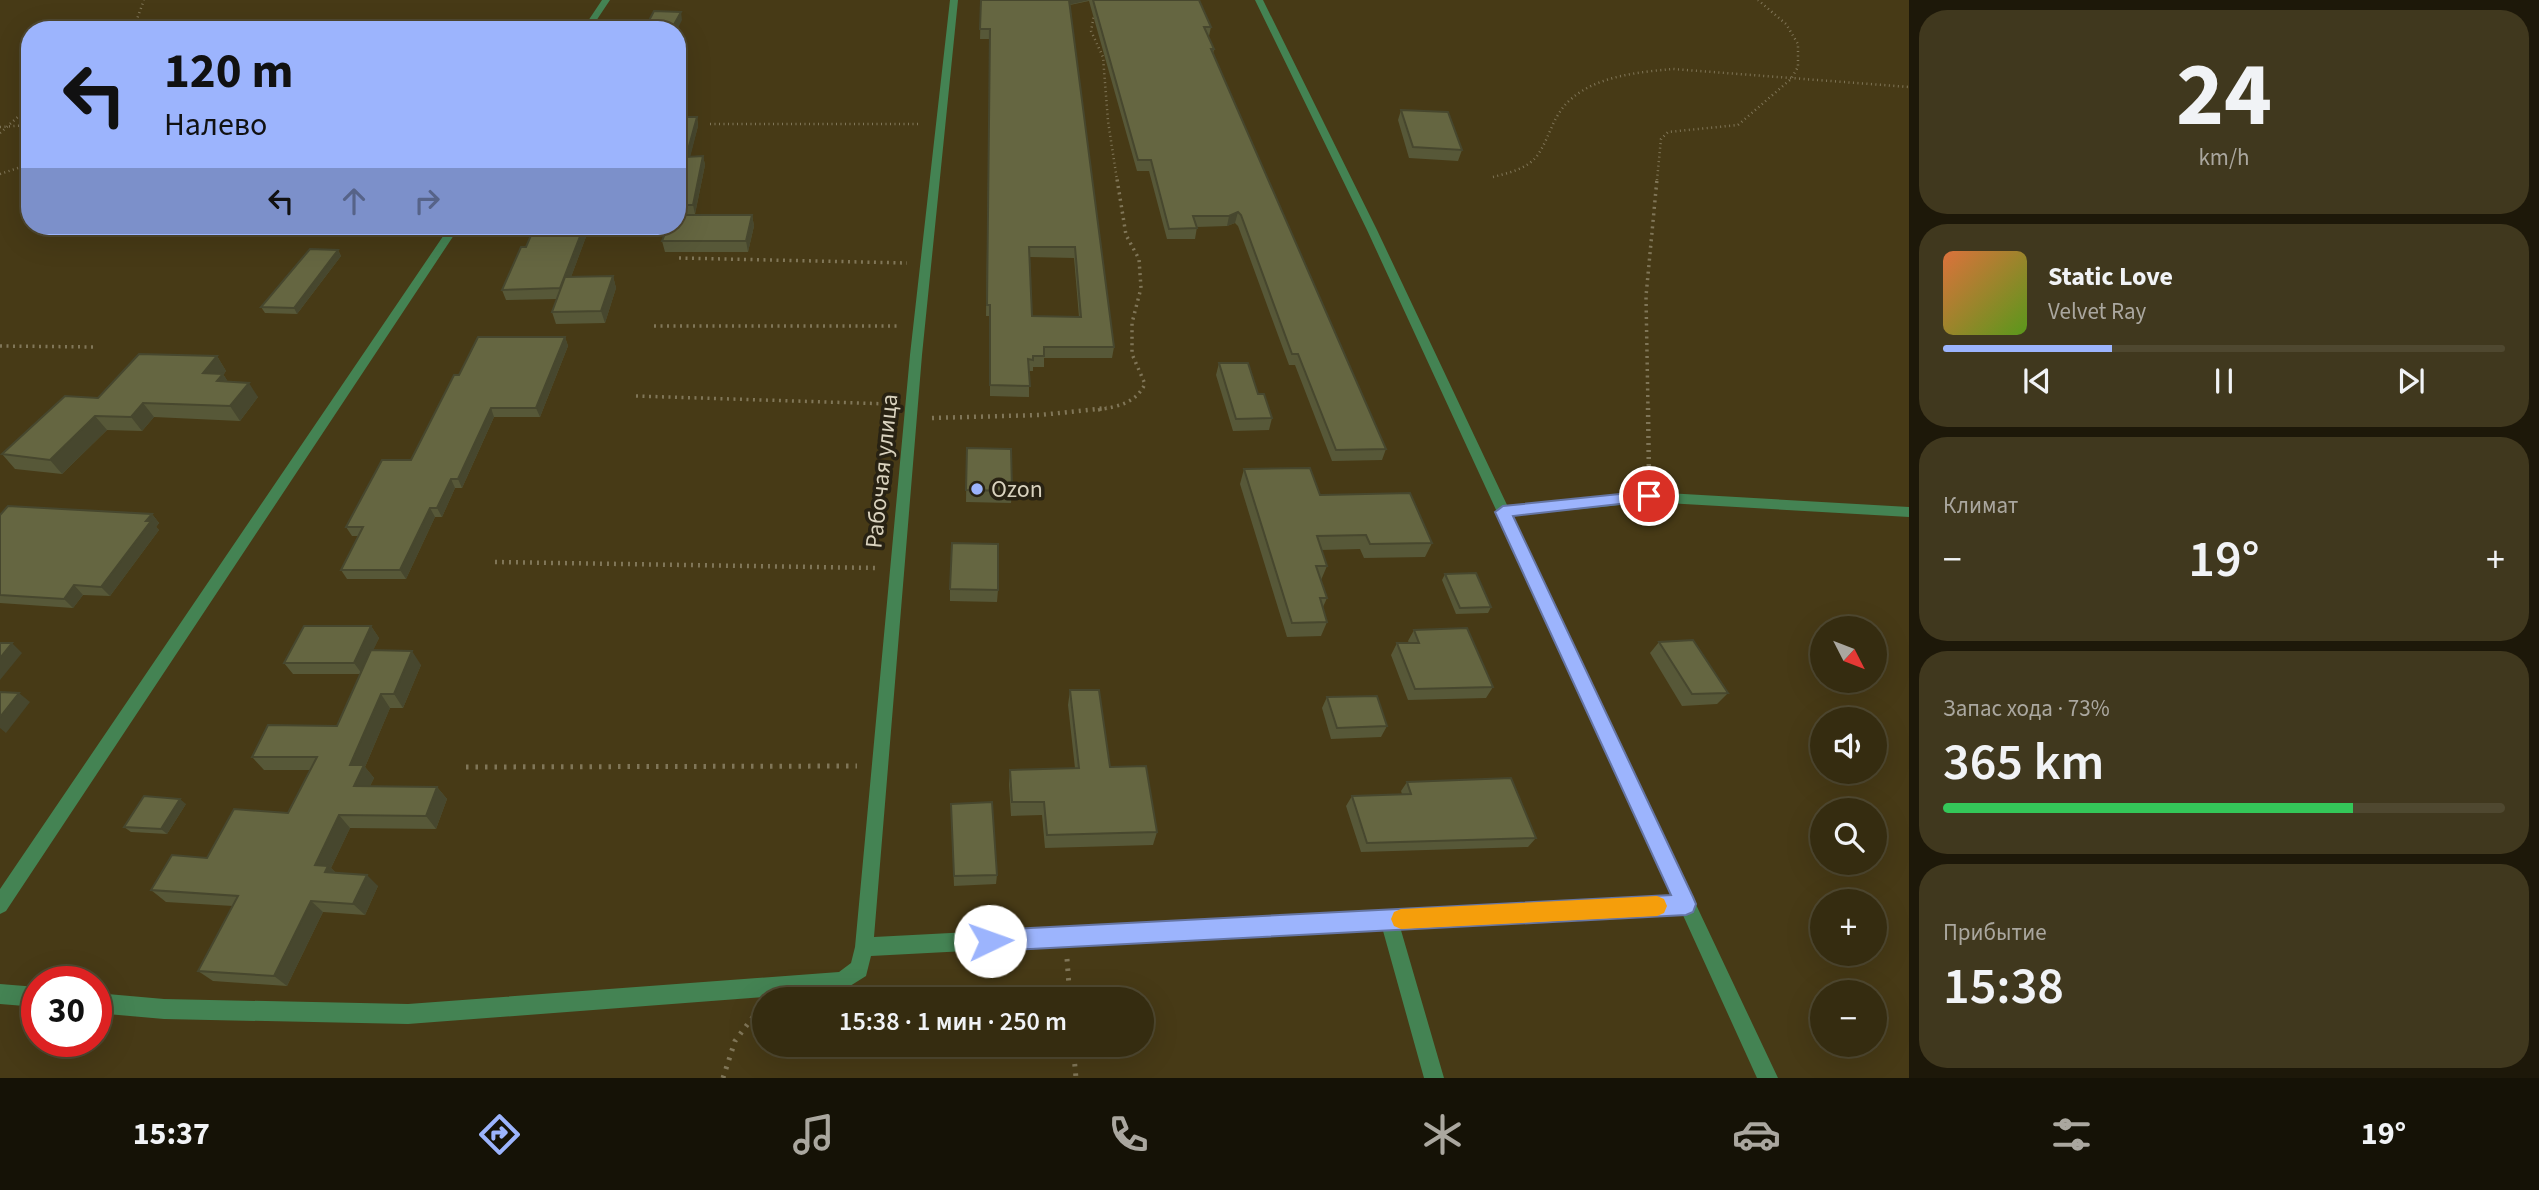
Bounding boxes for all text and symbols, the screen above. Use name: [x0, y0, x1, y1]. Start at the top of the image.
text: 24: [2176, 31, 2272, 160]
text: 120 m: [164, 37, 293, 107]
icon: left: [49, 49, 140, 140]
text: Налево: [164, 102, 267, 148]
text: km/h: [2198, 141, 2250, 174]
icon: left: [262, 182, 300, 220]
icon: ahead: [335, 182, 373, 220]
icon: right: [408, 182, 446, 220]
text: Static Love: [2048, 258, 2173, 295]
text: Velvet Ray: [2048, 295, 2146, 328]
icon: previous: [2018, 362, 2056, 400]
icon: pause: [2205, 362, 2243, 400]
icon: next: [2392, 362, 2430, 400]
street label: Рабочая улица: [856, 392, 908, 550]
pin: [1619, 466, 1679, 526]
place label: Ozon: [991, 472, 1043, 507]
icon: arrive: [1630, 477, 1668, 515]
marker: Ozon: [969, 481, 985, 497]
text: Климат: [1943, 489, 2018, 522]
text: 19°: [2188, 523, 2260, 597]
text: −: [1943, 533, 1962, 587]
text: +: [2486, 533, 2505, 587]
north arrow: [1810, 616, 1886, 693]
map controls: [1810, 616, 1887, 1057]
text: Запас хода · 73%: [1943, 692, 2110, 725]
button: sound: [1810, 707, 1887, 784]
text: 365 km: [1943, 726, 2104, 800]
button: search: [1810, 798, 1887, 875]
button: +: [1810, 889, 1887, 966]
position arrow: [953, 904, 1027, 978]
text: Прибытие: [1943, 916, 2047, 949]
text: 15:38: [1943, 950, 2064, 1024]
speed limit sign: 30: [21, 966, 112, 1057]
button: −: [1810, 980, 1887, 1057]
text: 15:38 · 1 мин · 250 m: [839, 1003, 1067, 1040]
icon: directions: [475, 1110, 524, 1159]
icon: music: [789, 1110, 838, 1159]
icon: phone: [1104, 1110, 1153, 1159]
icon: climate: [1418, 1110, 1467, 1159]
icon: car: [1732, 1110, 1781, 1159]
icon: filters: [2047, 1110, 2096, 1159]
text: 15:37: [133, 1111, 210, 1157]
text: 19°: [2361, 1111, 2406, 1157]

